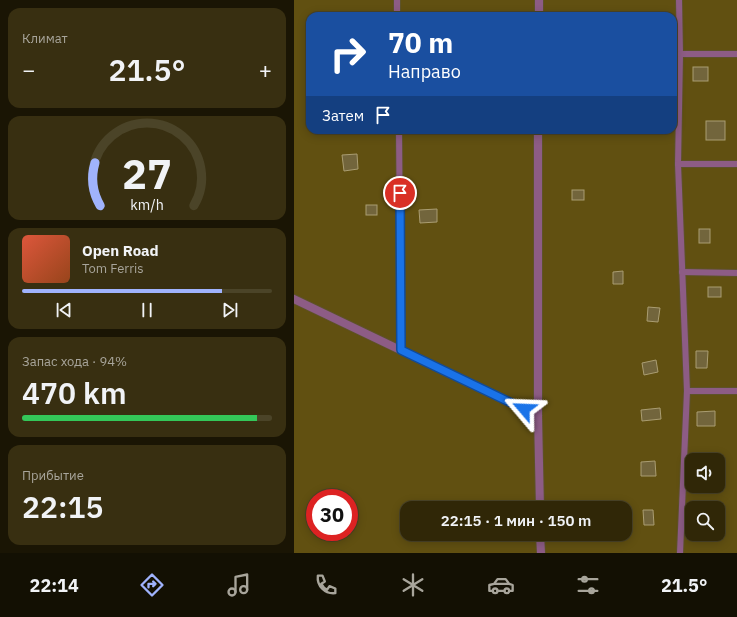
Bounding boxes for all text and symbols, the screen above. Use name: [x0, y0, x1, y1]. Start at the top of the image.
text: 70 m: [388, 24, 453, 61]
icon: right: [322, 28, 374, 80]
text: Климат: [22, 30, 68, 47]
text: 21.5°: [108, 50, 186, 89]
text: −: [22, 55, 35, 84]
text: +: [259, 55, 272, 84]
text: Направо: [388, 60, 461, 83]
icon: arrive: [372, 104, 394, 126]
text: Затем: [322, 106, 364, 125]
text: 27: [122, 146, 172, 200]
pin: [383, 176, 417, 210]
icon: arrive: [389, 182, 411, 204]
text: km/h: [130, 195, 164, 214]
text: Open Road: [82, 241, 159, 260]
text: Tom Ferris: [82, 260, 144, 277]
icon: previous: [53, 299, 75, 321]
icon: pause: [136, 299, 158, 321]
icon: next: [219, 299, 241, 321]
text: Запас хода · 94%: [22, 353, 127, 370]
text: 470 km: [22, 373, 127, 412]
position arrow: [503, 388, 545, 430]
map controls: [685, 453, 725, 541]
button: sound: [685, 453, 725, 493]
text: Прибытие: [22, 467, 84, 484]
text: 22:15: [22, 487, 104, 526]
speed limit sign: 30: [306, 489, 358, 541]
button: search: [685, 501, 725, 541]
text: 22:15 · 1 мин · 150 m: [441, 511, 591, 530]
icon: directions: [138, 571, 166, 599]
icon: music: [225, 571, 253, 599]
icon: phone: [312, 571, 340, 599]
icon: climate: [399, 571, 427, 599]
icon: car: [487, 571, 515, 599]
icon: filters: [574, 571, 602, 599]
text: 22:14: [30, 574, 79, 597]
text: 21.5°: [661, 574, 707, 597]

